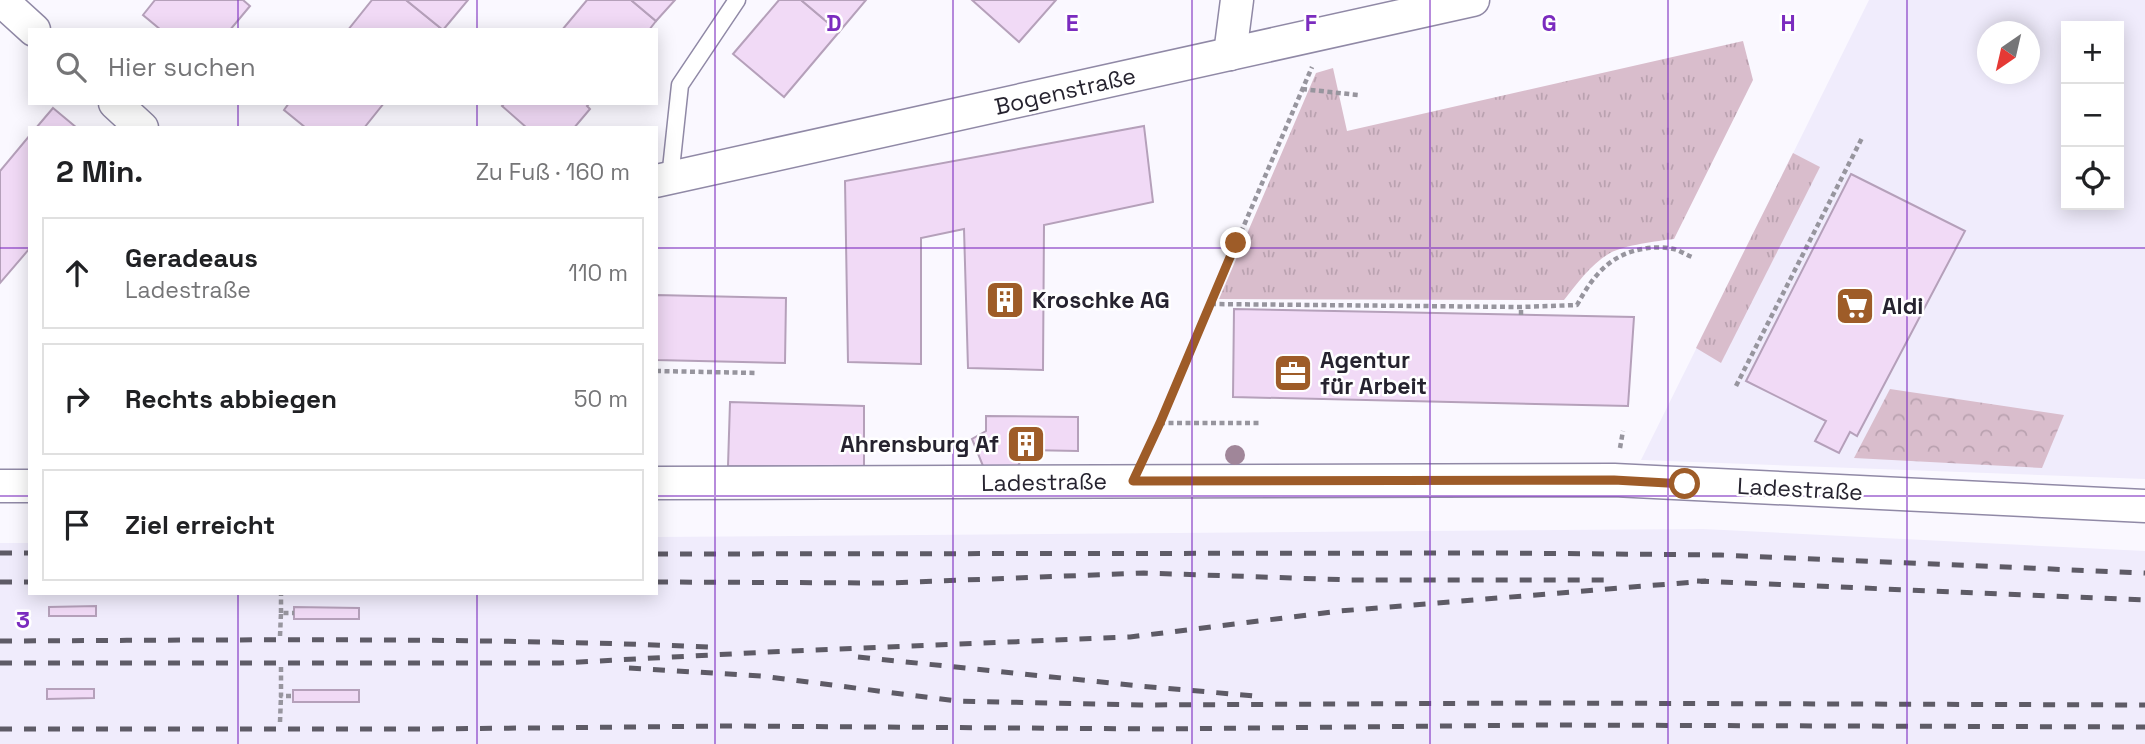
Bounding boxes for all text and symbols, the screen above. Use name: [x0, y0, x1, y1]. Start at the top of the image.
text: D: [826, 8, 842, 38]
text: E: [1066, 8, 1078, 38]
text: F: [1305, 8, 1317, 38]
text: G: [1541, 8, 1557, 38]
text: H: [1780, 8, 1796, 38]
north arrow: [1977, 21, 2040, 84]
map controls: [2061, 21, 2124, 210]
button: +: [2061, 21, 2124, 84]
search box: [28, 28, 658, 105]
icon: search: [52, 48, 90, 86]
text: Hier suchen: [108, 50, 256, 84]
street label: Bogenstraße: [992, 60, 1138, 122]
button: −: [2061, 84, 2124, 147]
button: locate: [2061, 147, 2124, 210]
text: 2 Min.: [56, 152, 143, 191]
text: Zu Fuß · 160 m: [476, 157, 630, 187]
route end: [1220, 227, 1251, 258]
text: Geradeaus: [125, 241, 258, 275]
icon: ahead: [58, 254, 96, 292]
text: 110 m: [568, 258, 628, 288]
text: Ladestraße: [125, 275, 251, 305]
building icon: Kroschke AG: [984, 279, 1026, 321]
place label: Kroschke AG: [1032, 285, 1170, 315]
supermarket icon: Aldi: [1834, 285, 1876, 327]
place label: Aldi: [1882, 291, 1924, 321]
place label: Agentur für Arbeit: [1320, 345, 1427, 401]
office icon: Agentur für Arbeit: [1272, 352, 1314, 394]
icon: right: [58, 380, 96, 418]
text: Rechts abbiegen: [125, 382, 337, 416]
text: 50 m: [574, 384, 628, 414]
building icon: Ahrensburg Af: [1005, 423, 1047, 465]
place label: Ahrensburg Af: [840, 429, 999, 459]
street label: Ladestraße: [981, 466, 1107, 498]
route start: [1669, 468, 1700, 499]
street label: Ladestraße: [1736, 471, 1864, 507]
icon: arrive: [58, 506, 96, 544]
text: Ziel erreicht: [125, 508, 275, 542]
text: 3: [16, 605, 30, 635]

